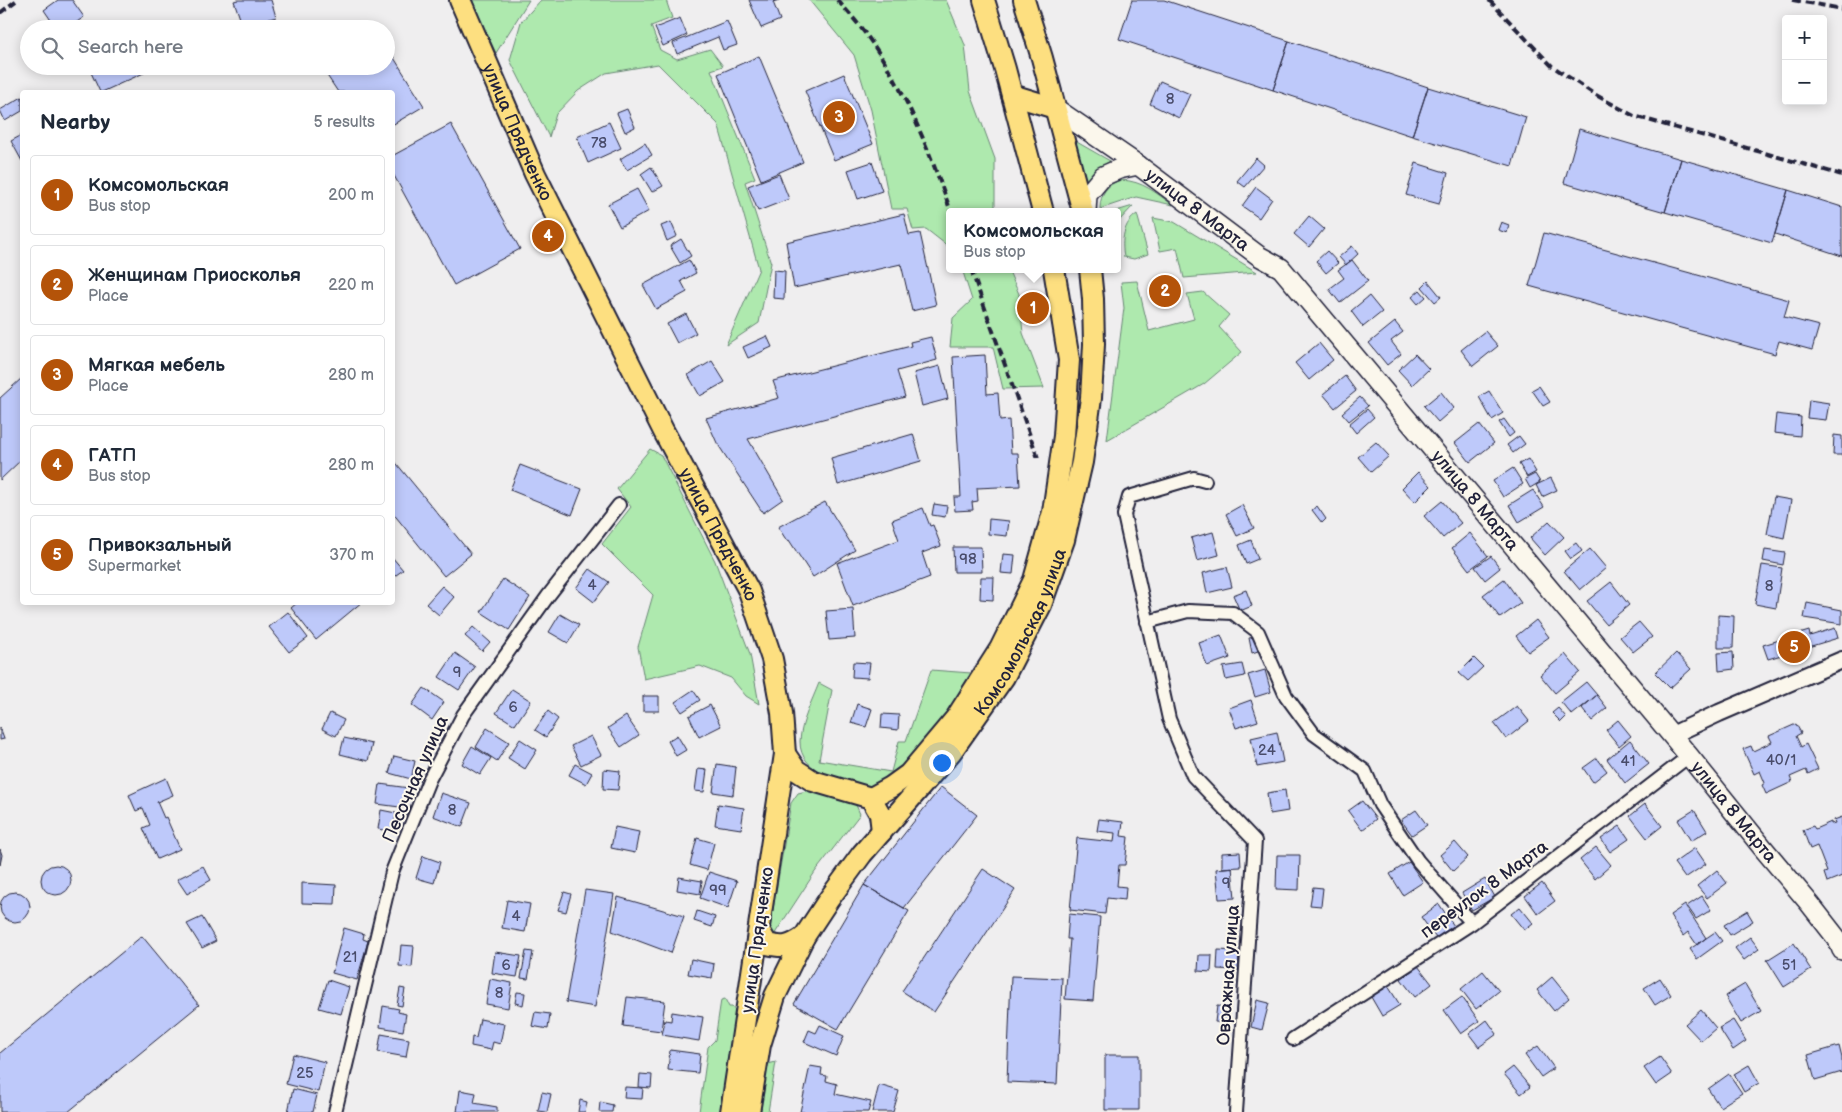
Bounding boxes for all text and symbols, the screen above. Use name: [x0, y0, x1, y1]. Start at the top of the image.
map controls: [1782, 15, 1827, 105]
button: +: [1782, 15, 1827, 60]
search box: [20, 20, 395, 75]
icon: search: [38, 34, 66, 62]
text: Search here: [78, 36, 183, 59]
button: −: [1782, 60, 1827, 105]
street label: улица Прядченко: [478, 61, 557, 204]
house number: 8: [1166, 90, 1175, 109]
pin: 3: [823, 98, 855, 136]
text: Nearby: [40, 110, 110, 135]
text: 5 results: [313, 113, 375, 132]
house number: 78: [591, 134, 607, 153]
street label: улица 8 Марта: [1141, 164, 1253, 256]
text: Комсомольская: [88, 174, 229, 197]
text: 1: [54, 186, 60, 205]
text: 200 m: [328, 186, 374, 205]
text: Bus stop: [88, 197, 151, 216]
popup: [946, 208, 1121, 273]
pin: 4: [532, 217, 564, 255]
text: Комсомольская: [963, 220, 1104, 243]
text: Bus stop: [963, 243, 1026, 262]
text: Женщинам Приосколья: [88, 264, 301, 287]
pin: 2: [1149, 272, 1181, 310]
text: 2: [52, 276, 62, 295]
text: 220 m: [328, 276, 374, 295]
text: Place: [88, 287, 129, 306]
pin: 1: [1017, 289, 1049, 327]
text: Мягкая мебель: [88, 354, 225, 377]
text: 3: [52, 366, 62, 385]
text: 280 m: [328, 366, 374, 385]
text: Place: [88, 377, 129, 396]
text: ГАТП: [88, 444, 136, 467]
street label: улица 8 Марта: [1427, 446, 1523, 555]
text: 4: [52, 456, 62, 475]
text: 280 m: [328, 456, 374, 475]
street label: улица Прядченко: [674, 465, 762, 604]
text: Bus stop: [88, 467, 151, 486]
text: Привокзальный: [88, 534, 232, 557]
text: 5: [52, 546, 62, 565]
text: 370 m: [329, 546, 374, 565]
street label: Комсомольская улица: [970, 546, 1071, 720]
house number: 98: [959, 550, 977, 569]
text: Supermarket: [88, 557, 181, 576]
house number: 4: [587, 576, 597, 595]
house number: 8: [1765, 577, 1774, 596]
pin: 5: [1778, 628, 1810, 666]
house number: 9: [453, 663, 461, 682]
house number: 6: [508, 698, 518, 717]
street label: Песочная улица: [378, 712, 453, 846]
house number: 24: [1258, 741, 1276, 760]
your location: [929, 750, 955, 776]
house number: 40/1: [1766, 751, 1796, 770]
house number: 41: [1621, 752, 1635, 771]
street label: улица 8 Марта: [1686, 757, 1781, 867]
house number: 8: [448, 801, 457, 820]
street label: переулок 8 Марта: [1416, 836, 1552, 943]
street label: улица Прядченко: [737, 866, 778, 1015]
house number: 9: [1222, 874, 1230, 893]
house number: 99: [709, 881, 727, 900]
street label: Овражная улица: [1213, 904, 1244, 1046]
house number: 4: [511, 907, 521, 926]
house number: 21: [343, 948, 357, 967]
house number: 6: [501, 956, 511, 975]
house number: 51: [1782, 956, 1796, 975]
house number: 8: [495, 984, 504, 1003]
house number: 25: [296, 1064, 314, 1083]

